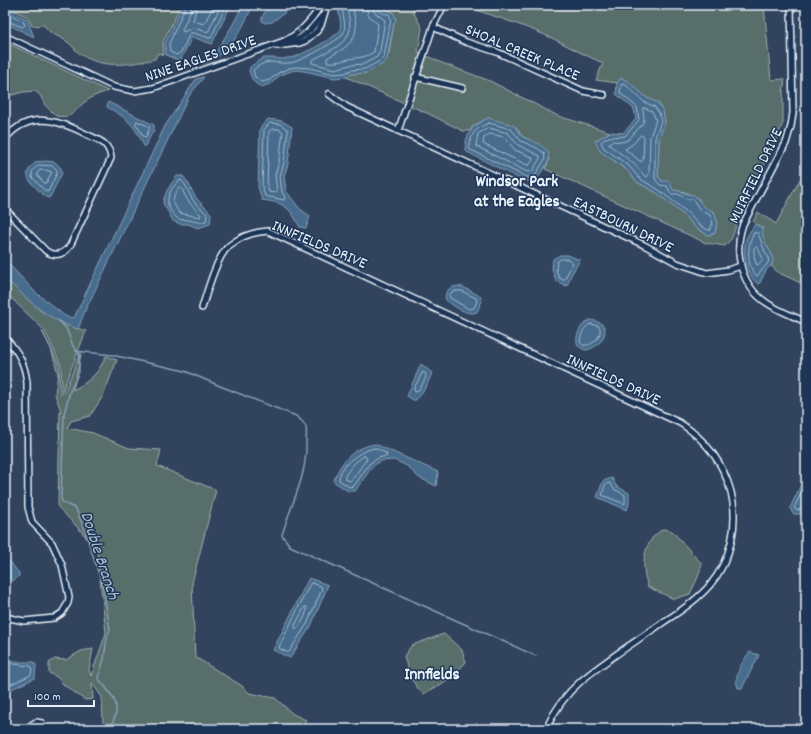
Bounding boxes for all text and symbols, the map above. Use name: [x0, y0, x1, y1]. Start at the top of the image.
street label: SHOAL CREEK PLACE: [461, 19, 584, 88]
one-way arrow: [297, 25, 304, 32]
street label: NINE EAGLES DRIVE: [142, 29, 260, 89]
street label: MUIRFIELD DRIVE: [723, 124, 790, 228]
district label: Windsor Park at the Eagles: [474, 171, 560, 215]
street label: EASTBOURN DRIVE: [569, 191, 678, 260]
street label: INNFIELDS DRIVE: [268, 215, 371, 276]
street label: INNFIELDS DRIVE: [562, 348, 665, 412]
water label: Double Branch: [73, 509, 124, 604]
district label: Innfields: [404, 664, 460, 688]
scale bar: [28, 682, 94, 708]
text: 100 m: [34, 689, 61, 706]

